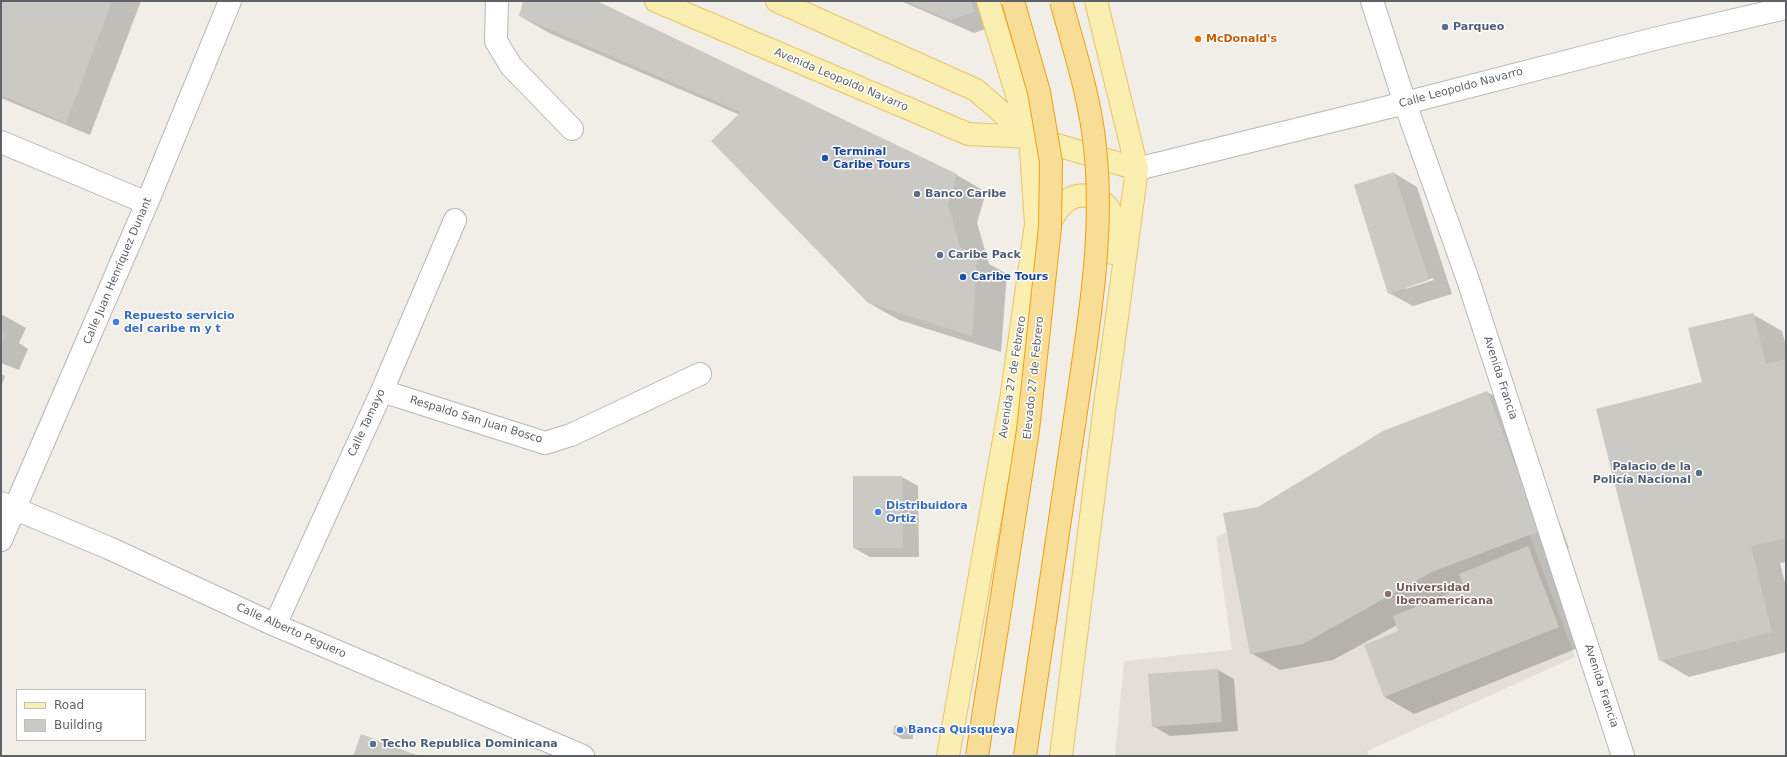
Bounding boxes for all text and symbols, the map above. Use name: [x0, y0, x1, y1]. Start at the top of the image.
place label: Parqueo: [1453, 20, 1504, 34]
marker: Parqueo: [1440, 22, 1450, 32]
place label: McDonald's: [1206, 32, 1277, 46]
marker: McDonald's: [1193, 34, 1203, 44]
street label: Avenida Leopoldo Navarro: [772, 46, 910, 114]
street label: Calle Leopoldo Navarro: [1398, 65, 1524, 111]
place label: Terminal Caribe Tours: [833, 145, 910, 171]
marker: Terminal Caribe Tours: [820, 153, 830, 163]
place label: Banco Caribe: [925, 187, 1007, 201]
marker: Banco Caribe: [912, 189, 922, 199]
street label: Calle Juan Henríquez Dunant: [81, 196, 155, 346]
place label: Caribe Pack: [948, 248, 1021, 262]
marker: Caribe Pack: [935, 250, 945, 260]
place label: Caribe Tours: [971, 270, 1048, 284]
marker: Caribe Tours: [958, 272, 968, 282]
place label: Repuesto servicio del caribe m y t: [124, 309, 235, 335]
street label: Avenida 27 de Febrero: [997, 315, 1029, 439]
street label: Elevado 27 de Febrero: [1021, 316, 1047, 440]
marker: Repuesto servicio del caribe m y t: [111, 317, 121, 327]
street label: Avenida Francia: [1480, 335, 1520, 421]
street label: Calle Tamayo: [346, 387, 388, 459]
street label: Respaldo San Juan Bosco: [408, 394, 544, 446]
place label: Palacio de la Policía Nacional: [1593, 460, 1691, 486]
marker: Palacio de la Policía Nacional: [1694, 468, 1704, 478]
place label: Distribuidora Ortiz: [886, 499, 968, 525]
marker: Distribuidora Ortiz: [873, 507, 883, 517]
place label: Universidad Iberoamericana: [1396, 581, 1493, 607]
marker: Universidad Iberoamericana: [1383, 589, 1393, 599]
street label: Calle Alberto Peguero: [234, 601, 348, 661]
street label: Avenida Francia: [1581, 643, 1621, 729]
legend: [16, 689, 146, 741]
text: Road: [54, 698, 84, 712]
text: Building: [54, 718, 103, 732]
place label: Banca Quisqueya: [908, 723, 1015, 737]
marker: Banca Quisqueya: [895, 725, 905, 735]
place label: Techo Republica Dominicana: [381, 737, 558, 751]
marker: Techo Republica Dominicana: [368, 739, 378, 749]

